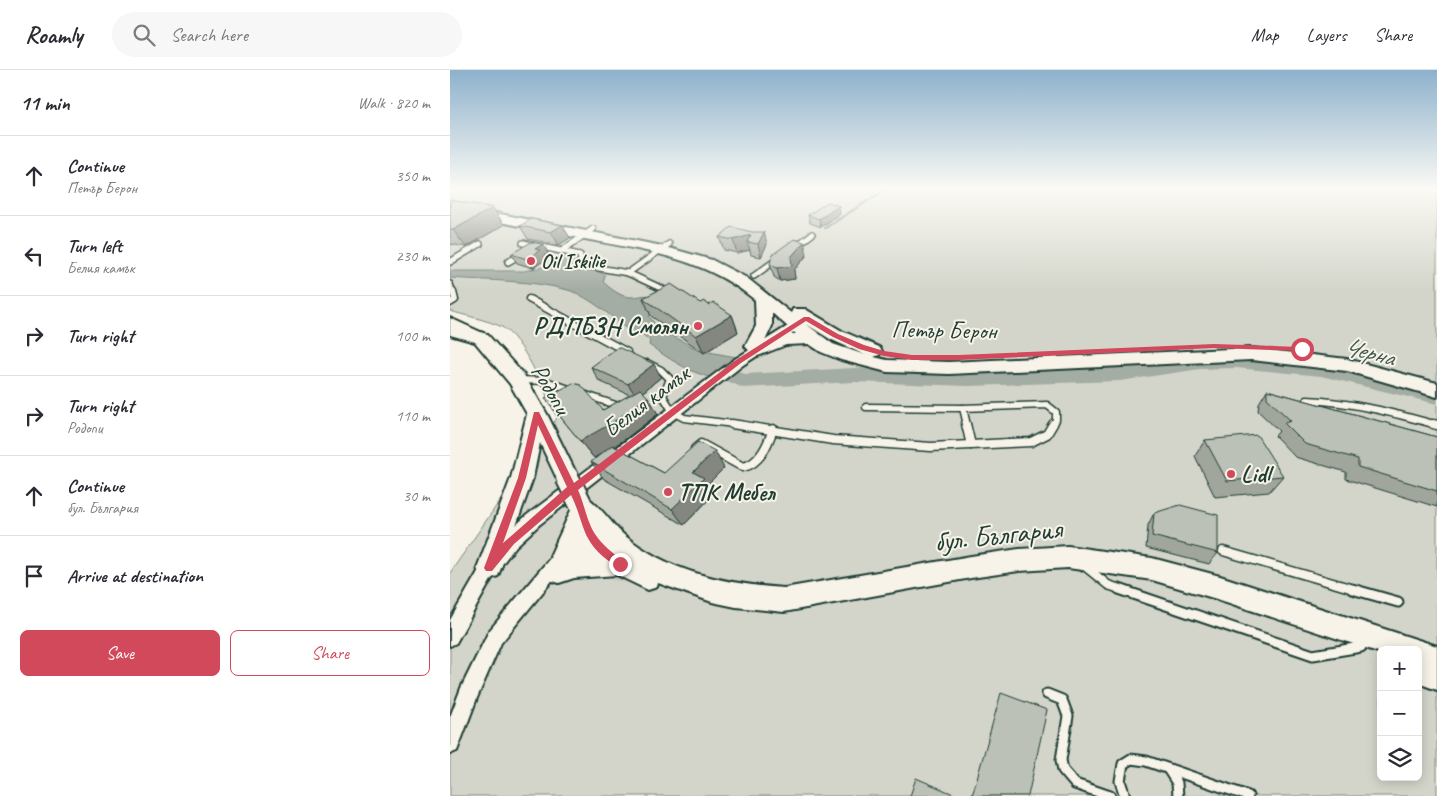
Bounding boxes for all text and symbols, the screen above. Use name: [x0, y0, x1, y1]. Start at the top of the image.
search box: [112, 12, 462, 57]
text: Roamly: [25, 20, 82, 50]
icon: search: [130, 21, 158, 49]
text: Search here: [170, 23, 248, 47]
text: Map: [1251, 24, 1279, 46]
text: Layers: [1307, 24, 1346, 46]
text: Share: [1374, 24, 1412, 46]
text: 11 min: [20, 90, 70, 116]
text: Walk · 820 m: [358, 93, 430, 113]
text: Continue: [67, 154, 124, 178]
icon: ahead: [20, 162, 48, 190]
text: 350 m: [396, 166, 430, 186]
text: Петър Берон: [67, 178, 137, 198]
text: Turn left: [67, 234, 122, 258]
icon: left: [20, 242, 48, 270]
text: 230 m: [396, 246, 430, 266]
place label: Oil Iskilie: [541, 249, 607, 274]
marker: Oil Iskilie: [525, 255, 537, 267]
text: Белия камък: [67, 258, 135, 278]
place label: РДПБЗН Смолян: [533, 311, 690, 341]
street label: Петър Берон: [891, 314, 999, 346]
marker: РДПБЗН Смолян: [692, 320, 704, 332]
icon: right: [20, 322, 48, 350]
text: Turn right: [67, 324, 134, 348]
text: 100 m: [396, 326, 430, 346]
water label: Черна: [1341, 330, 1399, 374]
route start: [1291, 338, 1314, 361]
street label: Белия камък: [597, 357, 697, 443]
street label: Родопи: [525, 358, 579, 422]
text: Turn right: [67, 394, 134, 418]
icon: right: [20, 402, 48, 430]
text: 110 m: [396, 406, 430, 426]
text: Родопи: [67, 418, 103, 438]
place label: Lidl: [1241, 459, 1275, 489]
marker: Lidl: [1225, 468, 1237, 480]
text: Continue: [67, 474, 124, 498]
place label: ТПК Мебел: [678, 477, 776, 507]
icon: ahead: [20, 482, 48, 510]
text: 30 m: [403, 486, 430, 506]
marker: ТПК Мебел: [662, 486, 674, 498]
text: бул. България: [67, 498, 138, 518]
street label: бул. България: [932, 510, 1066, 560]
route end: [609, 553, 632, 576]
icon: arrive: [20, 562, 48, 590]
text: Arrive at destination: [67, 564, 203, 588]
button: Save: [20, 630, 220, 676]
button: Share: [230, 630, 430, 676]
map controls: [1377, 646, 1422, 781]
button: +: [1377, 646, 1422, 691]
button: −: [1377, 691, 1422, 736]
button: layers: [1377, 736, 1422, 781]

